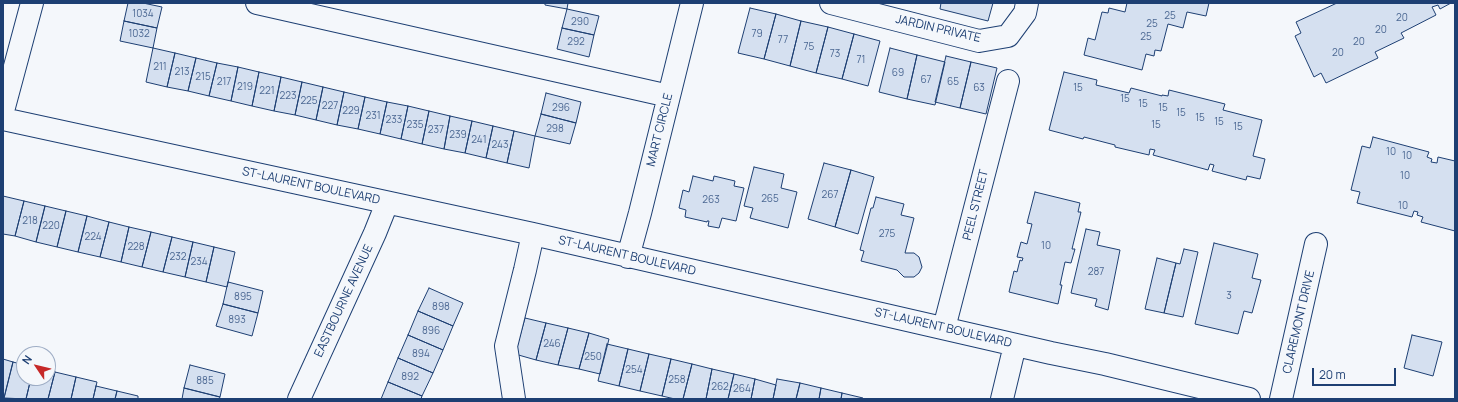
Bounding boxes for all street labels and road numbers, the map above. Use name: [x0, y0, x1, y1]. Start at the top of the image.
street label: JARDIN PRIVATE: [894, 12, 982, 46]
street label: MART CIRCLE: [644, 92, 676, 168]
street label: ST-LAURENT BOULEVARD: [241, 164, 381, 208]
street label: PEEL STREET: [960, 168, 992, 242]
street label: ST-LAURENT BOULEVARD: [557, 233, 697, 279]
street label: EASTBOURNE AVENUE: [312, 242, 376, 360]
street label: CLAREMONT DRIVE: [1280, 269, 1318, 375]
street label: ST-LAURENT BOULEVARD: [873, 305, 1013, 351]

